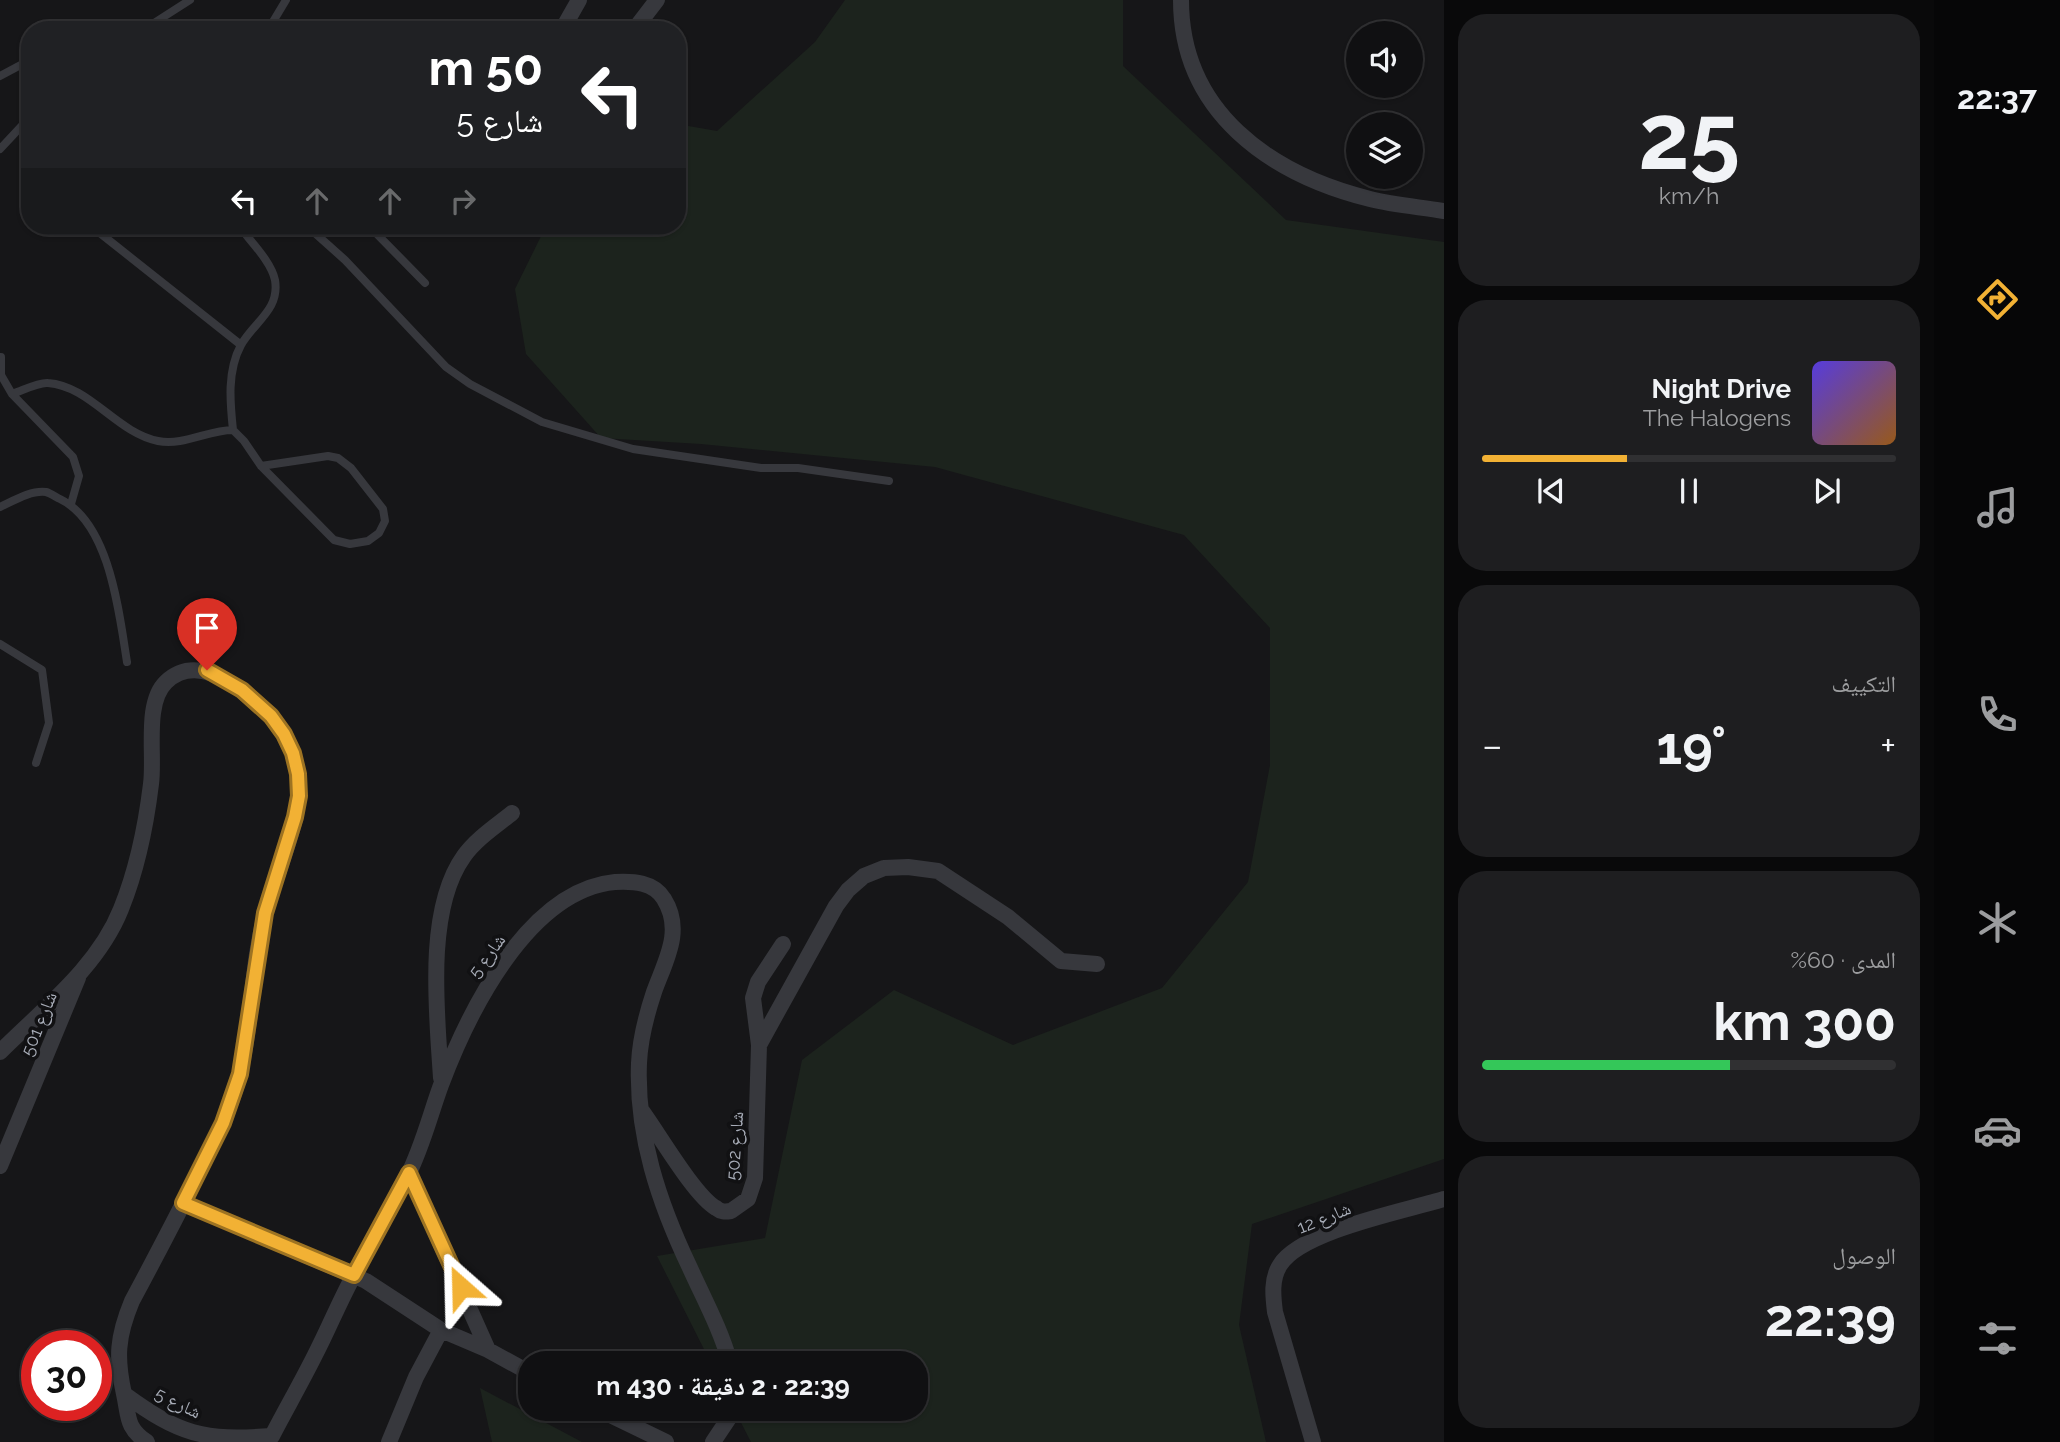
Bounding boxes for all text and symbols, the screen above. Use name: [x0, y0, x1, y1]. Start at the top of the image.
map controls: [1346, 21, 1423, 189]
button: sound: [1346, 21, 1423, 98]
text: 50 m: [428, 39, 543, 96]
icon: left: [567, 49, 658, 140]
text: 22:37: [1957, 79, 2037, 116]
text: 25: [1638, 83, 1740, 190]
text: شارع 5: [457, 102, 543, 139]
button: layers: [1346, 112, 1423, 189]
icon: left: [225, 182, 263, 220]
icon: ahead: [298, 182, 336, 220]
icon: ahead: [371, 182, 409, 220]
icon: right: [444, 182, 482, 220]
text: km/h: [1659, 182, 1719, 209]
icon: directions: [1973, 275, 2022, 324]
text: Night Drive: [1652, 374, 1791, 404]
text: The Halogens: [1643, 404, 1791, 431]
icon: previous: [1532, 472, 1570, 510]
icon: pause: [1670, 472, 1708, 510]
icon: next: [1808, 472, 1846, 510]
icon: music: [1973, 483, 2022, 532]
pin: [177, 598, 237, 670]
icon: arrive: [188, 609, 226, 647]
text: التكييف: [1831, 670, 1896, 697]
icon: phone: [1973, 690, 2022, 739]
text: 19°: [1657, 715, 1726, 776]
text: −: [1482, 723, 1502, 768]
text: +: [1880, 723, 1896, 768]
icon: climate: [1973, 898, 2022, 947]
street label: شارع 5: [464, 930, 510, 982]
text: المدى · 60%: [1791, 946, 1896, 973]
street label: شارع 501: [16, 989, 62, 1059]
text: 300 km: [1713, 991, 1896, 1052]
icon: car: [1973, 1106, 2022, 1155]
street label: شارع 502: [722, 1111, 748, 1181]
street label: شارع 12: [1294, 1197, 1354, 1239]
text: الوصول: [1832, 1242, 1896, 1269]
position arrow: [424, 1250, 498, 1324]
text: 22:39: [1765, 1287, 1896, 1348]
icon: filters: [1973, 1314, 2022, 1363]
speed limit sign: 30: [21, 1330, 112, 1421]
text: 22:39 · 2 دقيقة · 430 m: [596, 1371, 850, 1401]
street label: شارع 5: [151, 1382, 205, 1424]

